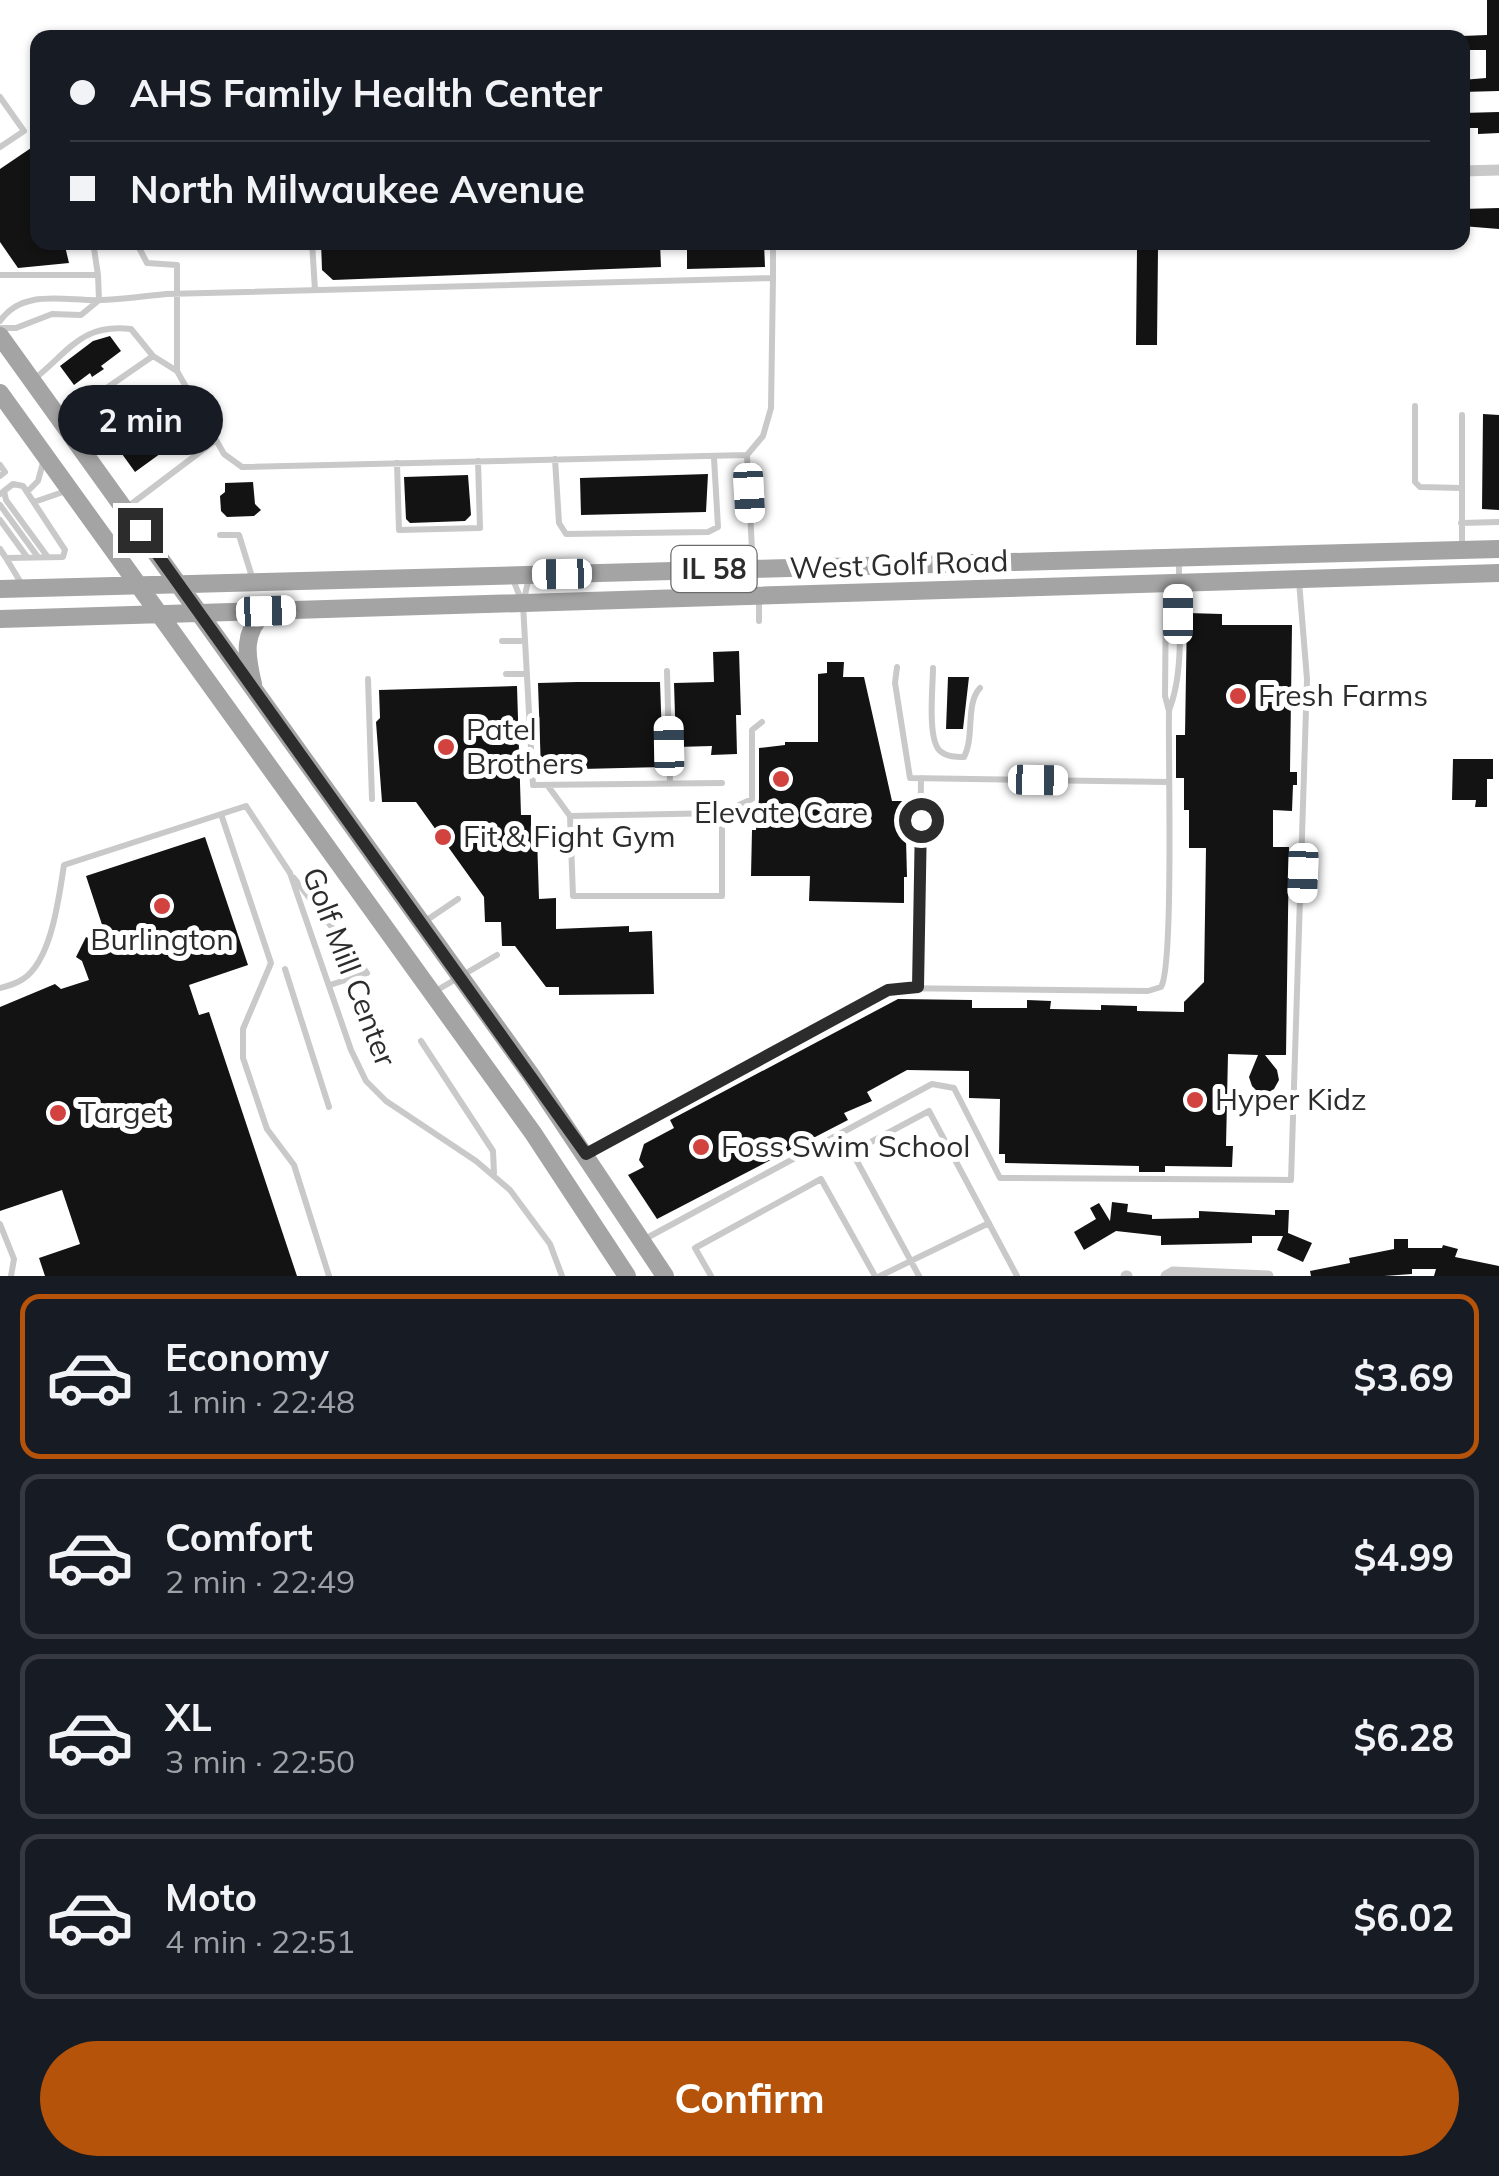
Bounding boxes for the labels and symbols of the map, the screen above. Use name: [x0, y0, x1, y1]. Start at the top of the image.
callout: 2 min: [58, 385, 222, 455]
car: [732, 462, 766, 524]
route end: [118, 508, 163, 553]
street label: West Golf Road: [789, 541, 1009, 587]
road number: IL 58: [672, 546, 756, 592]
car: [532, 558, 592, 590]
car: [1163, 584, 1193, 644]
car: [235, 595, 297, 627]
place label: Fresh Farms: [1258, 676, 1428, 714]
marker: Fresh Farms: [1227, 685, 1249, 707]
place label: Patel Brothers: [466, 710, 584, 782]
car: [653, 716, 685, 776]
marker: Patel Brothers: [435, 736, 457, 758]
car: [1008, 764, 1068, 796]
marker: Elevate Care: [770, 768, 792, 790]
place label: Elevate Care: [694, 793, 868, 831]
route start: [899, 798, 944, 843]
place label: Fit & Fight Gym: [463, 817, 676, 855]
marker: Fit & Fight Gym: [432, 826, 454, 848]
car: [1287, 842, 1319, 904]
street label: Golf Mill Center: [295, 862, 405, 1072]
marker: Burlington: [151, 895, 173, 917]
place label: Burlington: [90, 920, 234, 958]
place label: Hyper Kidz: [1215, 1080, 1367, 1118]
marker: Hyper Kidz: [1184, 1089, 1206, 1111]
place label: Target: [78, 1093, 167, 1131]
marker: Target: [47, 1102, 69, 1124]
place label: Foss Swim School: [721, 1127, 970, 1165]
marker: Foss Swim School: [690, 1136, 712, 1158]

